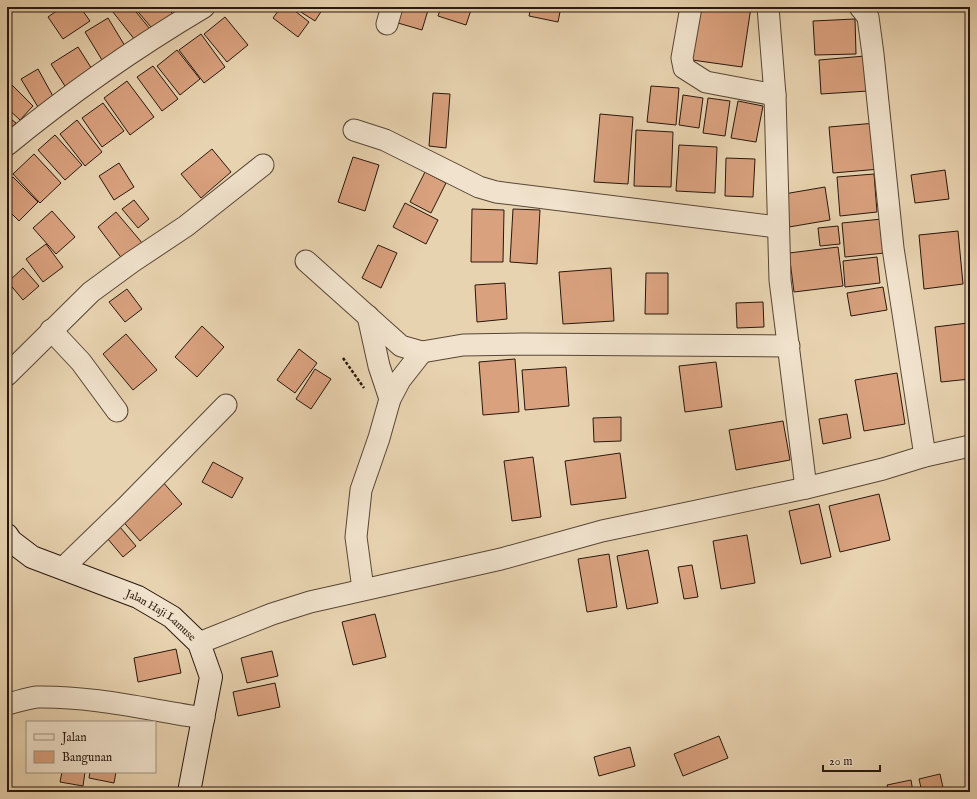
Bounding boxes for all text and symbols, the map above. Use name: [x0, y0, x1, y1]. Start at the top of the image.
street label: Jalan Haji Lamuse: [122, 586, 199, 644]
legend: [26, 721, 156, 773]
text: Jalan: [60, 730, 87, 746]
scale bar: [823, 747, 880, 773]
text: Bangunan: [62, 750, 113, 765]
text: 20 m: [829, 754, 852, 769]

